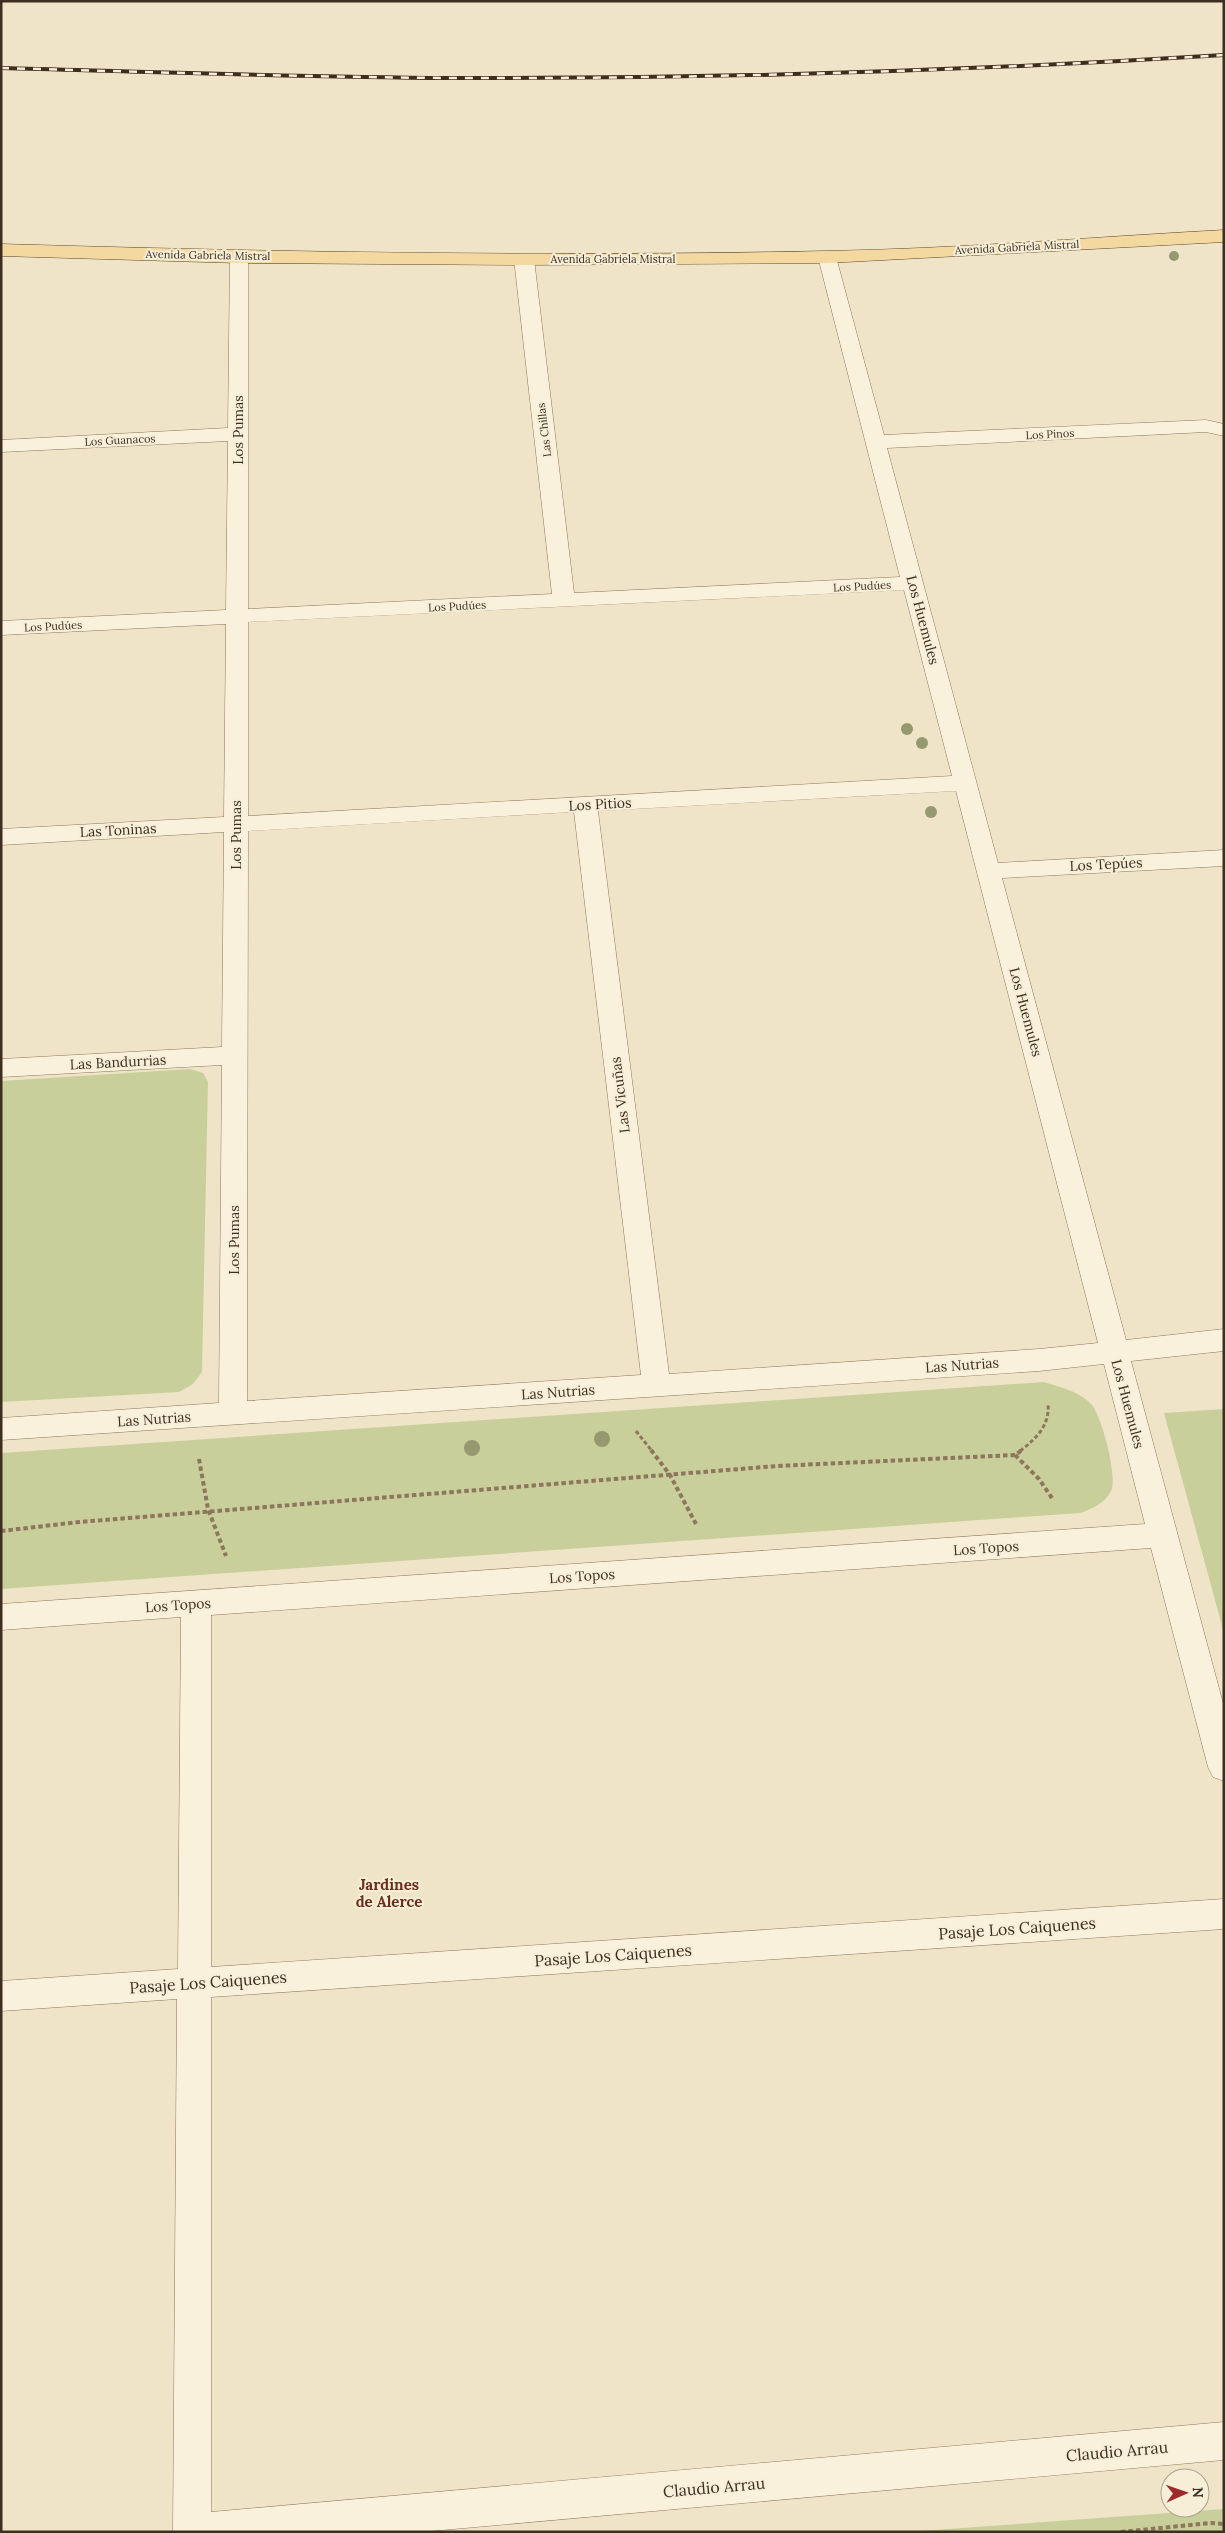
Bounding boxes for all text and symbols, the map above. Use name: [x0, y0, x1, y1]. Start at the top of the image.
street label: Avenida Gabriela Mistral: [953, 237, 1080, 257]
street label: Avenida Gabriela Mistral: [145, 247, 270, 263]
street label: Avenida Gabriela Mistral: [550, 252, 675, 266]
street label: Los Pumas: [229, 395, 247, 465]
street label: Las Chillas: [534, 402, 554, 458]
street label: Los Pinos: [1025, 426, 1075, 442]
street label: Los Guanacos: [84, 431, 156, 449]
street label: Los Huemules: [902, 573, 944, 667]
street label: Los Pudúes: [833, 577, 891, 595]
street label: Los Pudúes: [428, 597, 486, 615]
street label: Los Pudúes: [24, 617, 82, 635]
street label: Los Pitios: [568, 793, 632, 815]
street label: Los Pumas: [227, 800, 245, 870]
street label: Las Toninas: [79, 819, 157, 841]
street label: Los Tepúes: [1069, 853, 1143, 875]
street label: Los Huemules: [1005, 965, 1047, 1059]
street label: Las Bandurrias: [69, 1050, 167, 1074]
street label: Las Vicuñas: [606, 1056, 634, 1134]
street label: Los Pumas: [225, 1205, 243, 1275]
street label: Las Nutrias: [924, 1353, 1000, 1377]
street label: Los Huemules: [1107, 1357, 1149, 1451]
street label: Las Nutrias: [520, 1380, 596, 1404]
street label: Las Nutrias: [116, 1407, 192, 1431]
street label: Los Topos: [952, 1537, 1020, 1559]
street label: Los Topos: [548, 1565, 616, 1587]
street label: Los Topos: [144, 1594, 212, 1616]
district label: Jardines de Alerce: [356, 1875, 422, 1911]
street label: Pasaje Los Caiquenes: [938, 1913, 1096, 1943]
street label: Pasaje Los Caiquenes: [534, 1940, 692, 1970]
street label: Pasaje Los Caiquenes: [129, 1967, 287, 1997]
street label: Claudio Arrau: [1065, 2437, 1169, 2465]
north arrow: [1160, 2468, 1210, 2518]
street label: Claudio Arrau: [662, 2473, 766, 2501]
text: N: [1189, 2487, 1207, 2498]

